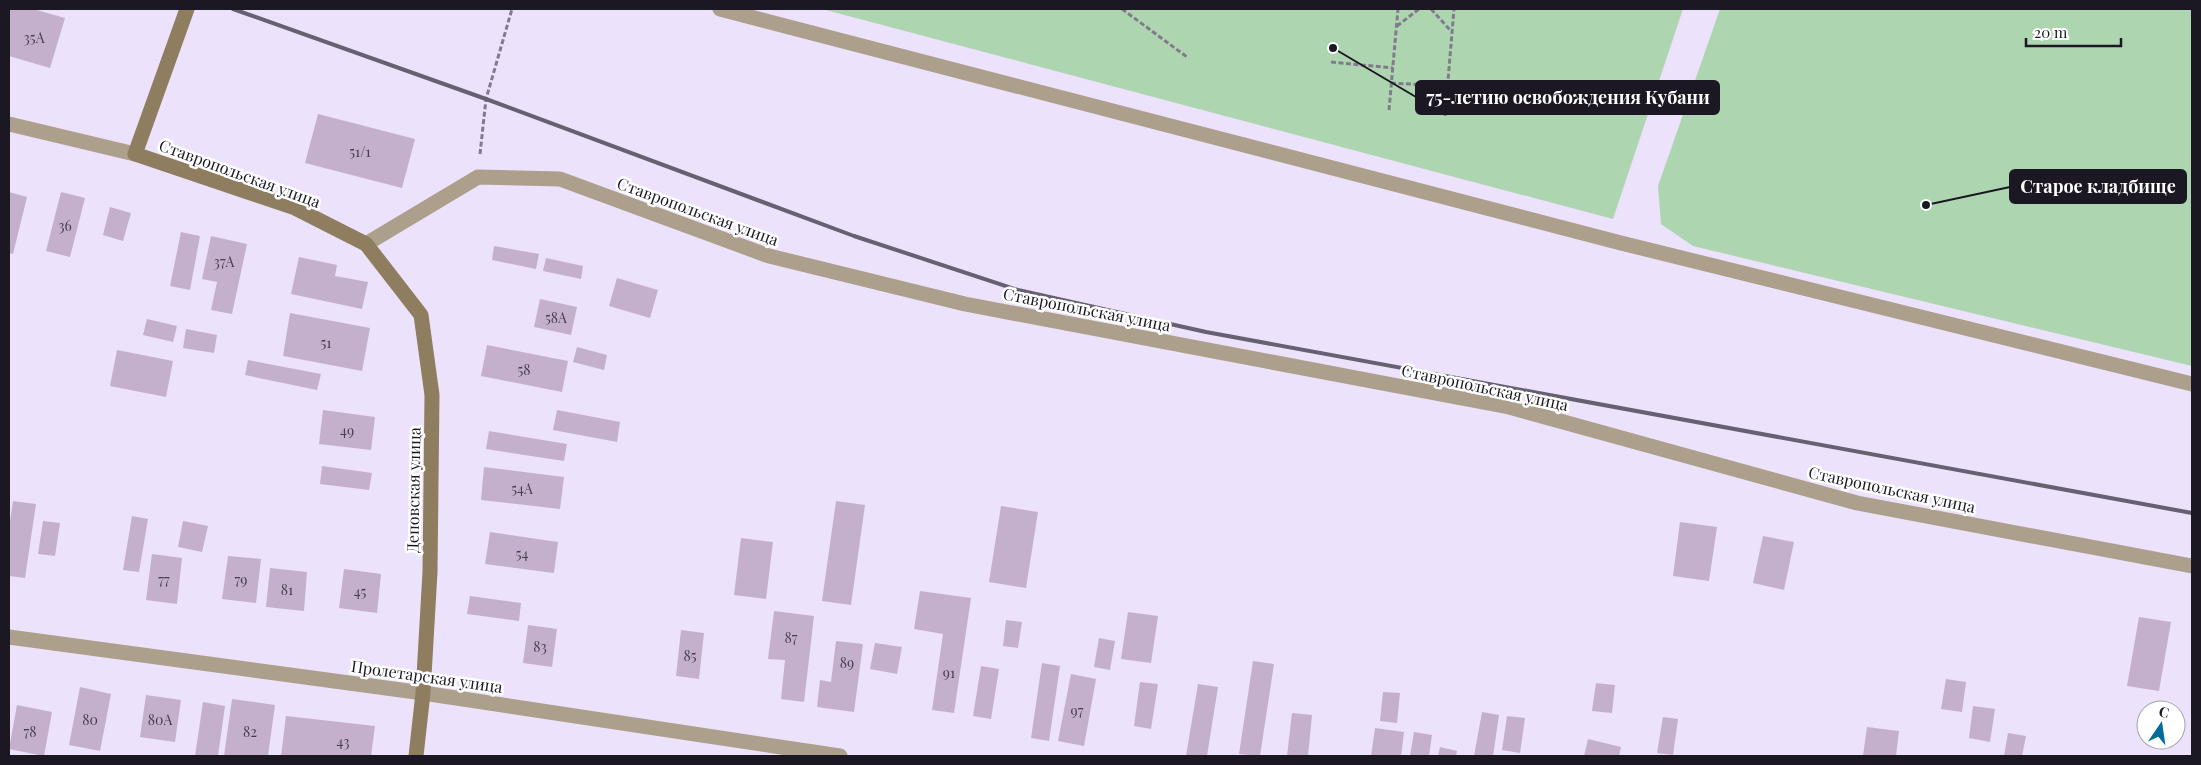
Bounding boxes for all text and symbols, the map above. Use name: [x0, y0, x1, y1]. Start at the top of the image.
scale bar: [2026, 15, 2121, 47]
text: 20 m: [2034, 22, 2068, 42]
house number: 35А: [24, 28, 45, 47]
callout: 75-летию освобождения Кубани: [1416, 81, 1719, 114]
text: 75-летию освобождения Кубани: [1426, 85, 1710, 109]
street label: Ставропольская улица: [156, 134, 324, 212]
house number: 51/1: [349, 142, 371, 161]
callout: Старое кладбище: [2010, 170, 2186, 203]
street label: Ставропольская улица: [614, 172, 782, 250]
text: Старое кладбище: [2020, 174, 2176, 198]
house number: 36: [58, 216, 72, 235]
house number: 37А: [214, 252, 235, 271]
street label: Ставропольская улица: [1002, 282, 1173, 336]
house number: 58А: [545, 308, 567, 327]
house number: 51: [321, 333, 332, 352]
street label: Ставропольская улица: [1400, 359, 1570, 415]
house number: 58: [517, 360, 531, 379]
house number: 49: [340, 421, 354, 440]
street label: Деповская улица: [401, 427, 425, 553]
street label: Ставропольская улица: [1807, 461, 1977, 517]
house number: 54А: [511, 479, 533, 498]
house number: 54: [516, 544, 528, 563]
house number: 77: [158, 570, 170, 589]
house number: 79: [235, 570, 247, 589]
house number: 81: [281, 580, 293, 599]
house number: 45: [354, 582, 367, 601]
house number: 87: [785, 628, 798, 647]
house number: 83: [533, 637, 547, 656]
house number: 85: [683, 646, 697, 665]
house number: 89: [840, 653, 854, 672]
street label: Пролетарская улица: [350, 655, 504, 697]
house number: 91: [943, 663, 955, 682]
north arrow: [2136, 700, 2186, 750]
house number: 97: [1071, 701, 1084, 720]
text: С: [2157, 701, 2171, 722]
house number: 80: [82, 710, 98, 729]
house number: 80А: [148, 710, 172, 729]
house number: 78: [24, 722, 36, 741]
house number: 82: [243, 722, 257, 741]
house number: 43: [337, 732, 349, 751]

